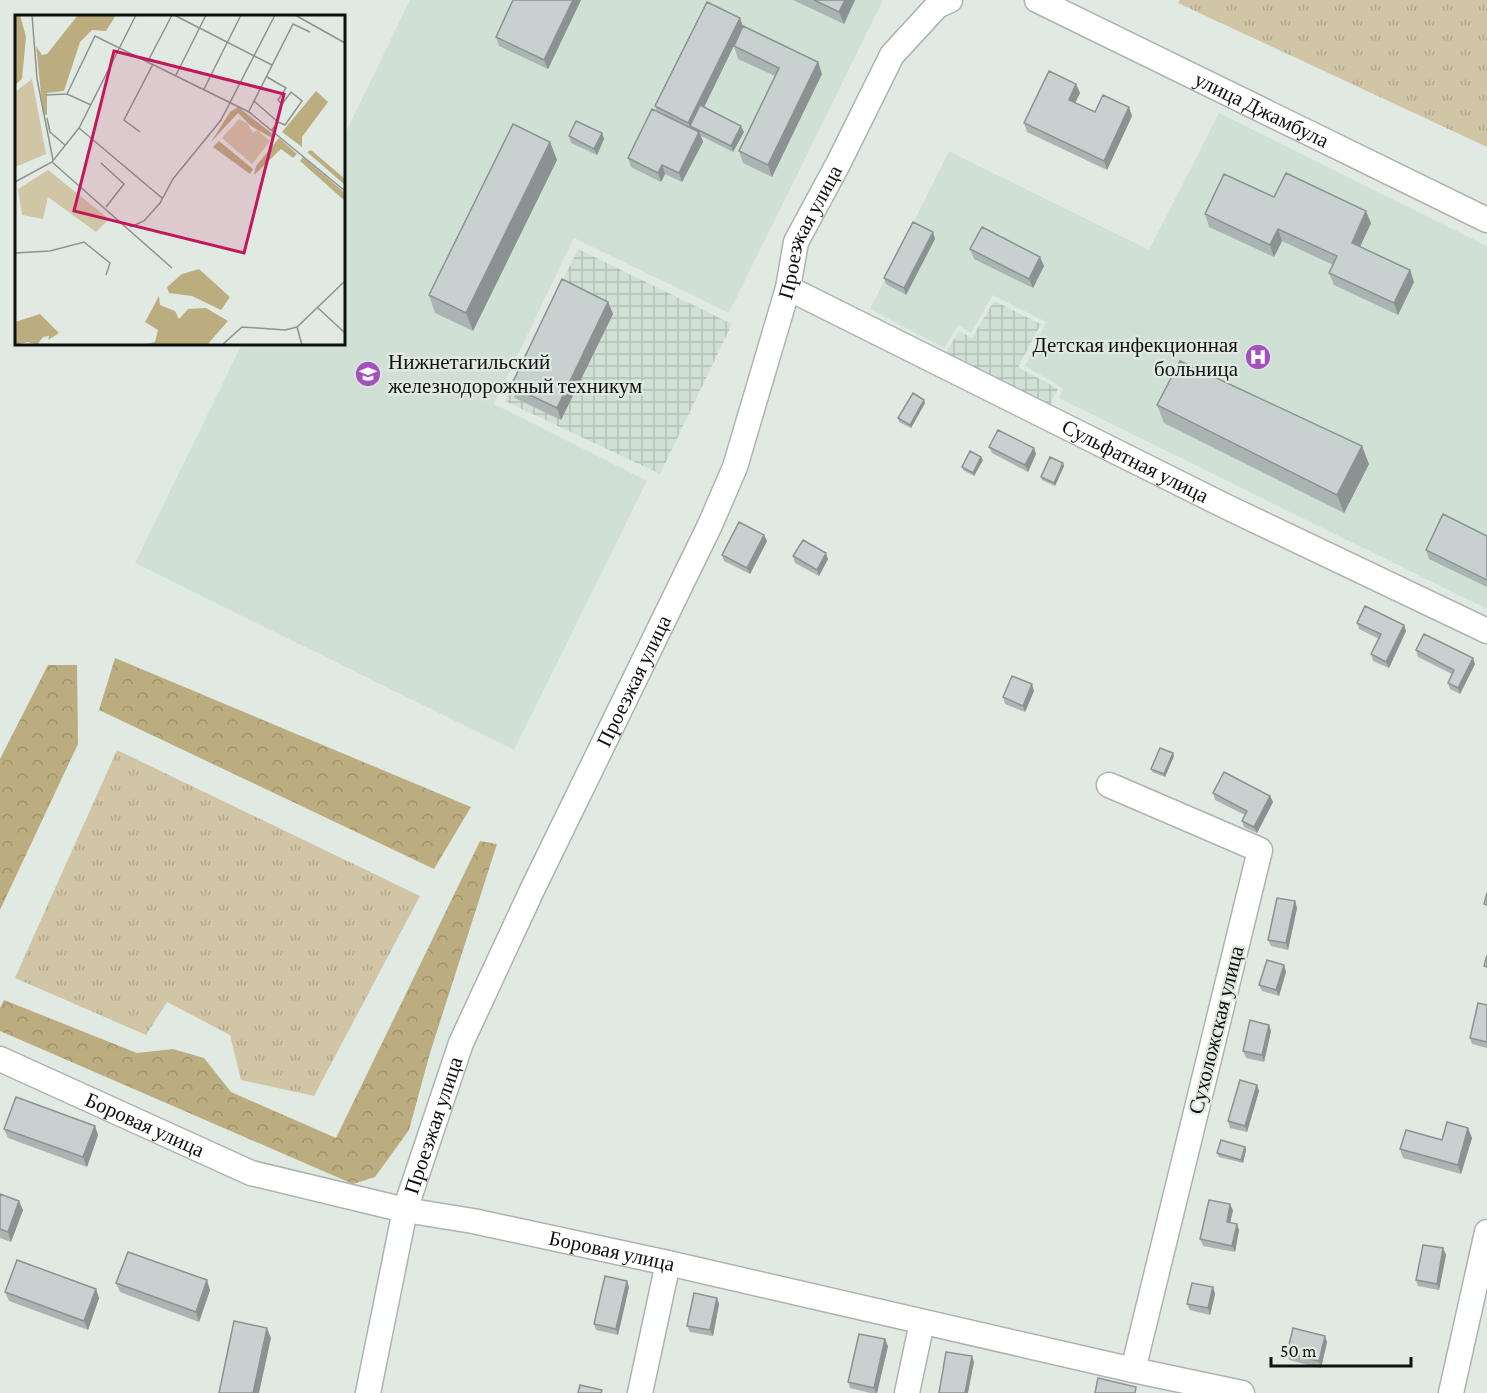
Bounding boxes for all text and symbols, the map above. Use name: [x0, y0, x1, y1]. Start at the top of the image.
inset map: [15, 15, 345, 345]
street label: улица Джамбула: [1190, 67, 1333, 153]
street label: Проезжая улица: [773, 160, 847, 302]
place label: Детская инфекционная больница: [1033, 333, 1239, 381]
hospital icon: Детская инфекционная больница: [1243, 342, 1273, 372]
place label: Нижнетагильский железнодорожный техникум: [387, 350, 642, 398]
school or university icon: Нижнетагильский железнодорожный техникум: [353, 359, 383, 389]
street label: Сульфатная улица: [1058, 415, 1213, 508]
street label: Проезжая улица: [592, 611, 676, 751]
street label: Сухоложская улица: [1183, 943, 1249, 1117]
street label: Проезжая улица: [399, 1053, 468, 1197]
street label: Боровая улица: [82, 1087, 209, 1162]
street label: Боровая улица: [547, 1226, 678, 1276]
scale bar: [1271, 1330, 1410, 1368]
text: 50 m: [1280, 1341, 1317, 1361]

